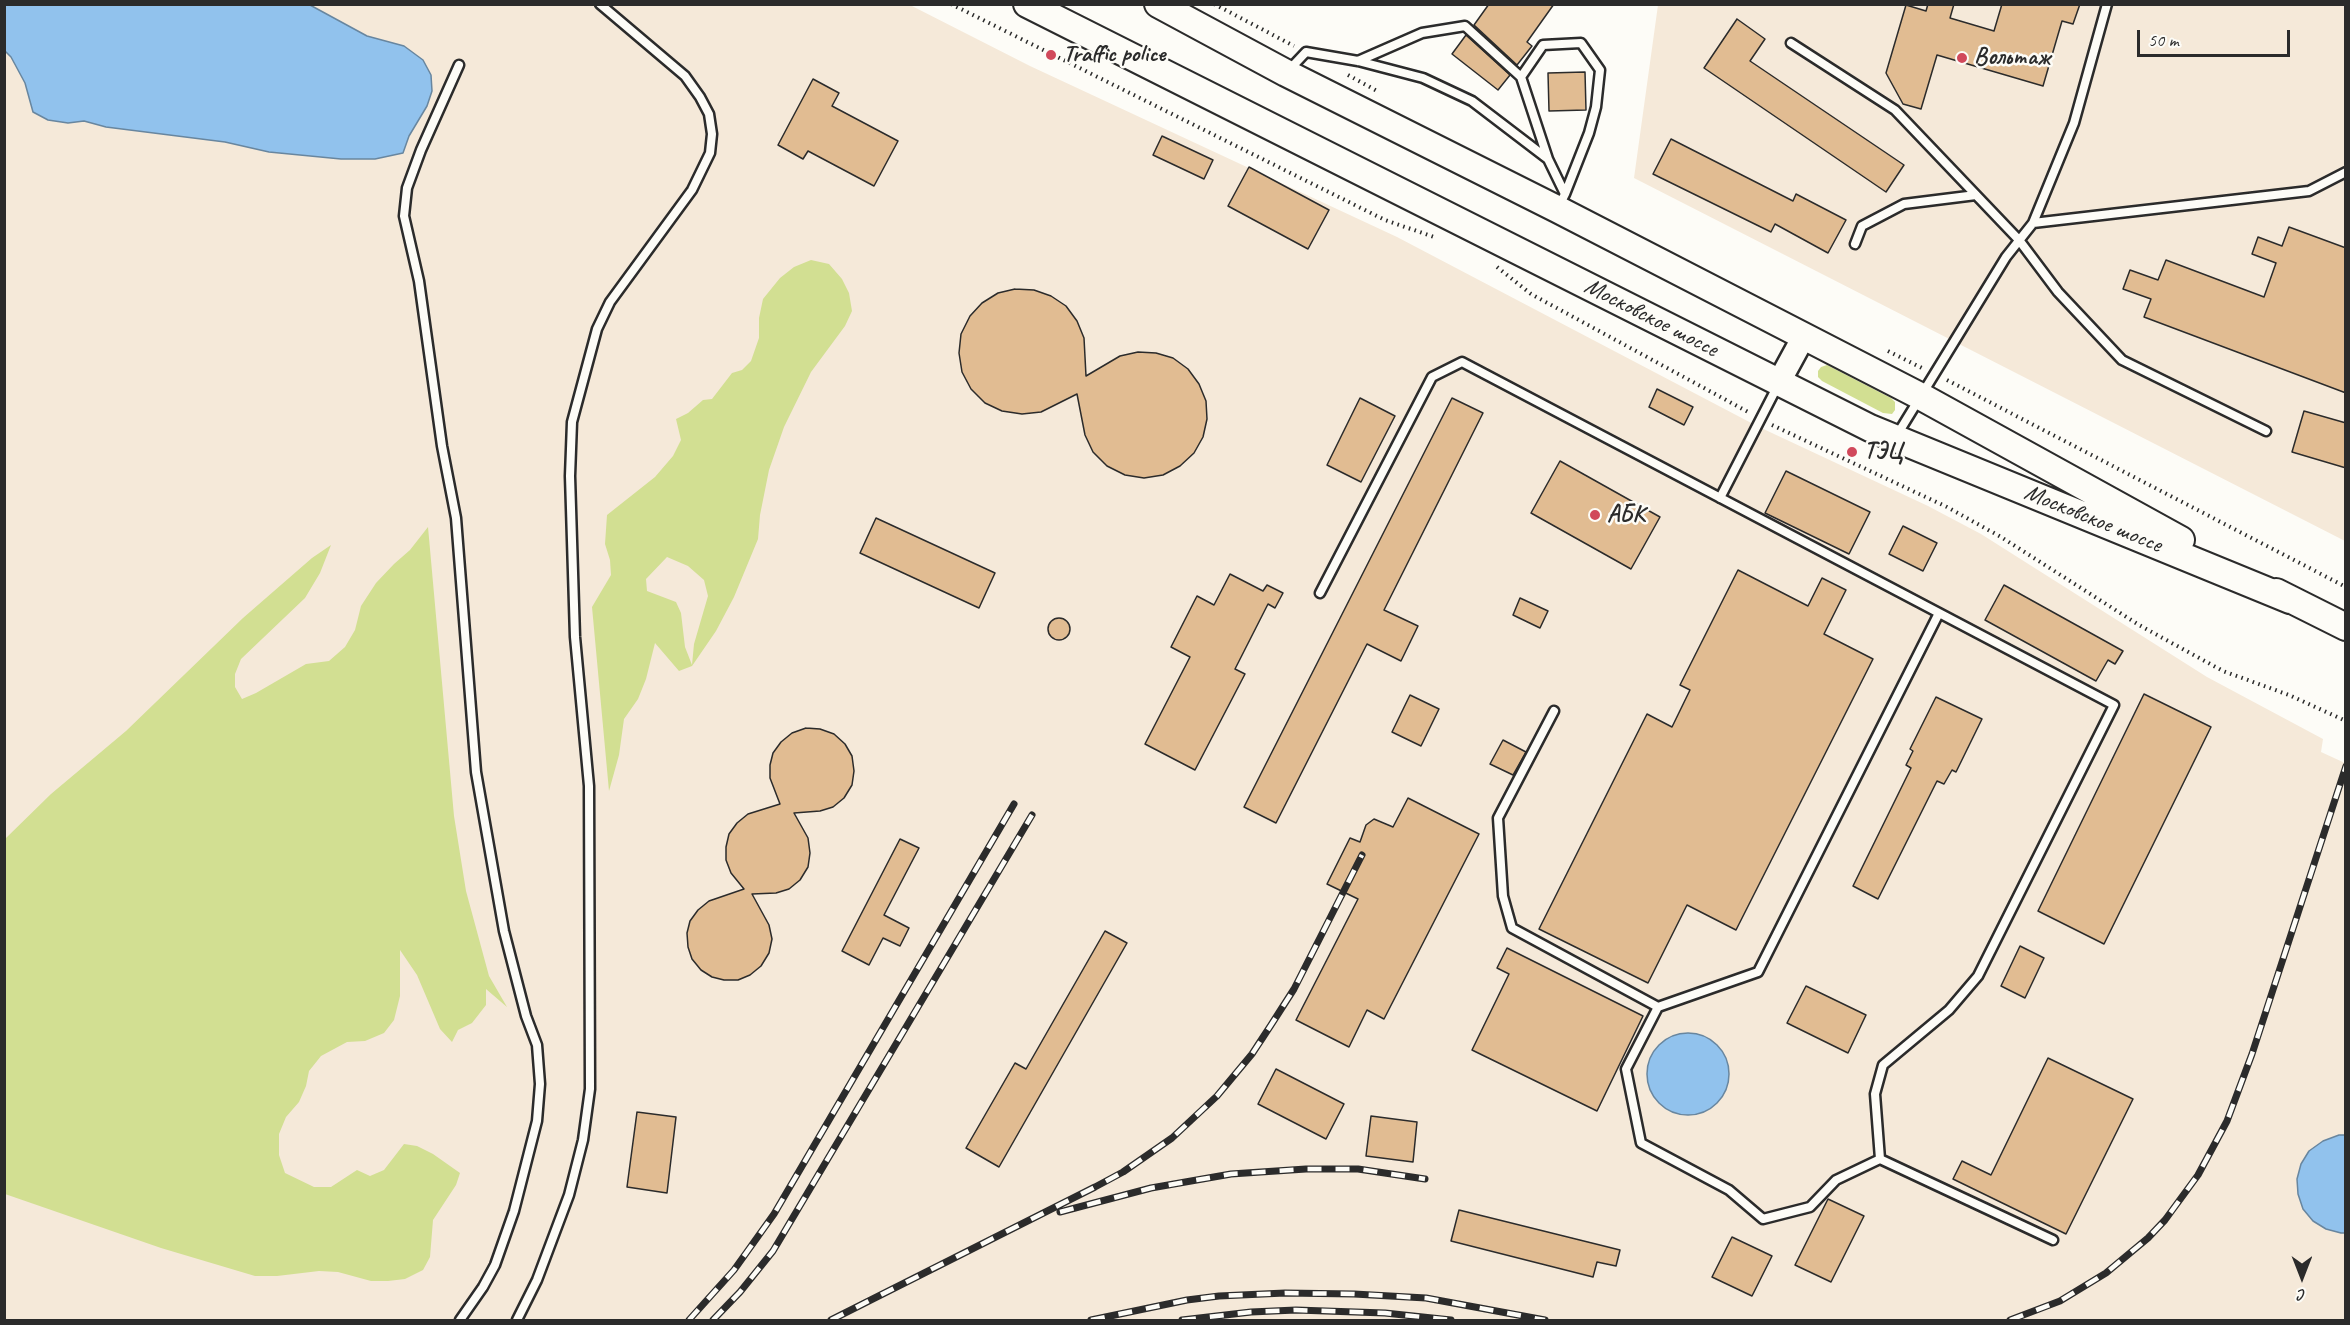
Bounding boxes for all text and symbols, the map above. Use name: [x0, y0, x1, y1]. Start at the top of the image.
scale bar: [2140, 18, 2293, 56]
text: 50 m: [2148, 29, 2179, 51]
place label: Traffic police: [1063, 41, 1165, 69]
place label: Вольтаж: [1974, 44, 2050, 72]
marker: Traffic police: [1044, 48, 1058, 62]
marker: Вольтаж: [1955, 51, 1969, 65]
street label: Московское шоссе: [1579, 272, 1723, 364]
place label: ТЭЦ: [1864, 438, 1903, 466]
marker: ТЭЦ: [1845, 445, 1859, 459]
street label: Московское шоссе: [2020, 478, 2166, 560]
place label: АБК: [1607, 501, 1645, 529]
marker: АБК: [1588, 508, 1602, 522]
north arrow: [2272, 1247, 2332, 1307]
text: С: [2298, 1285, 2306, 1305]

